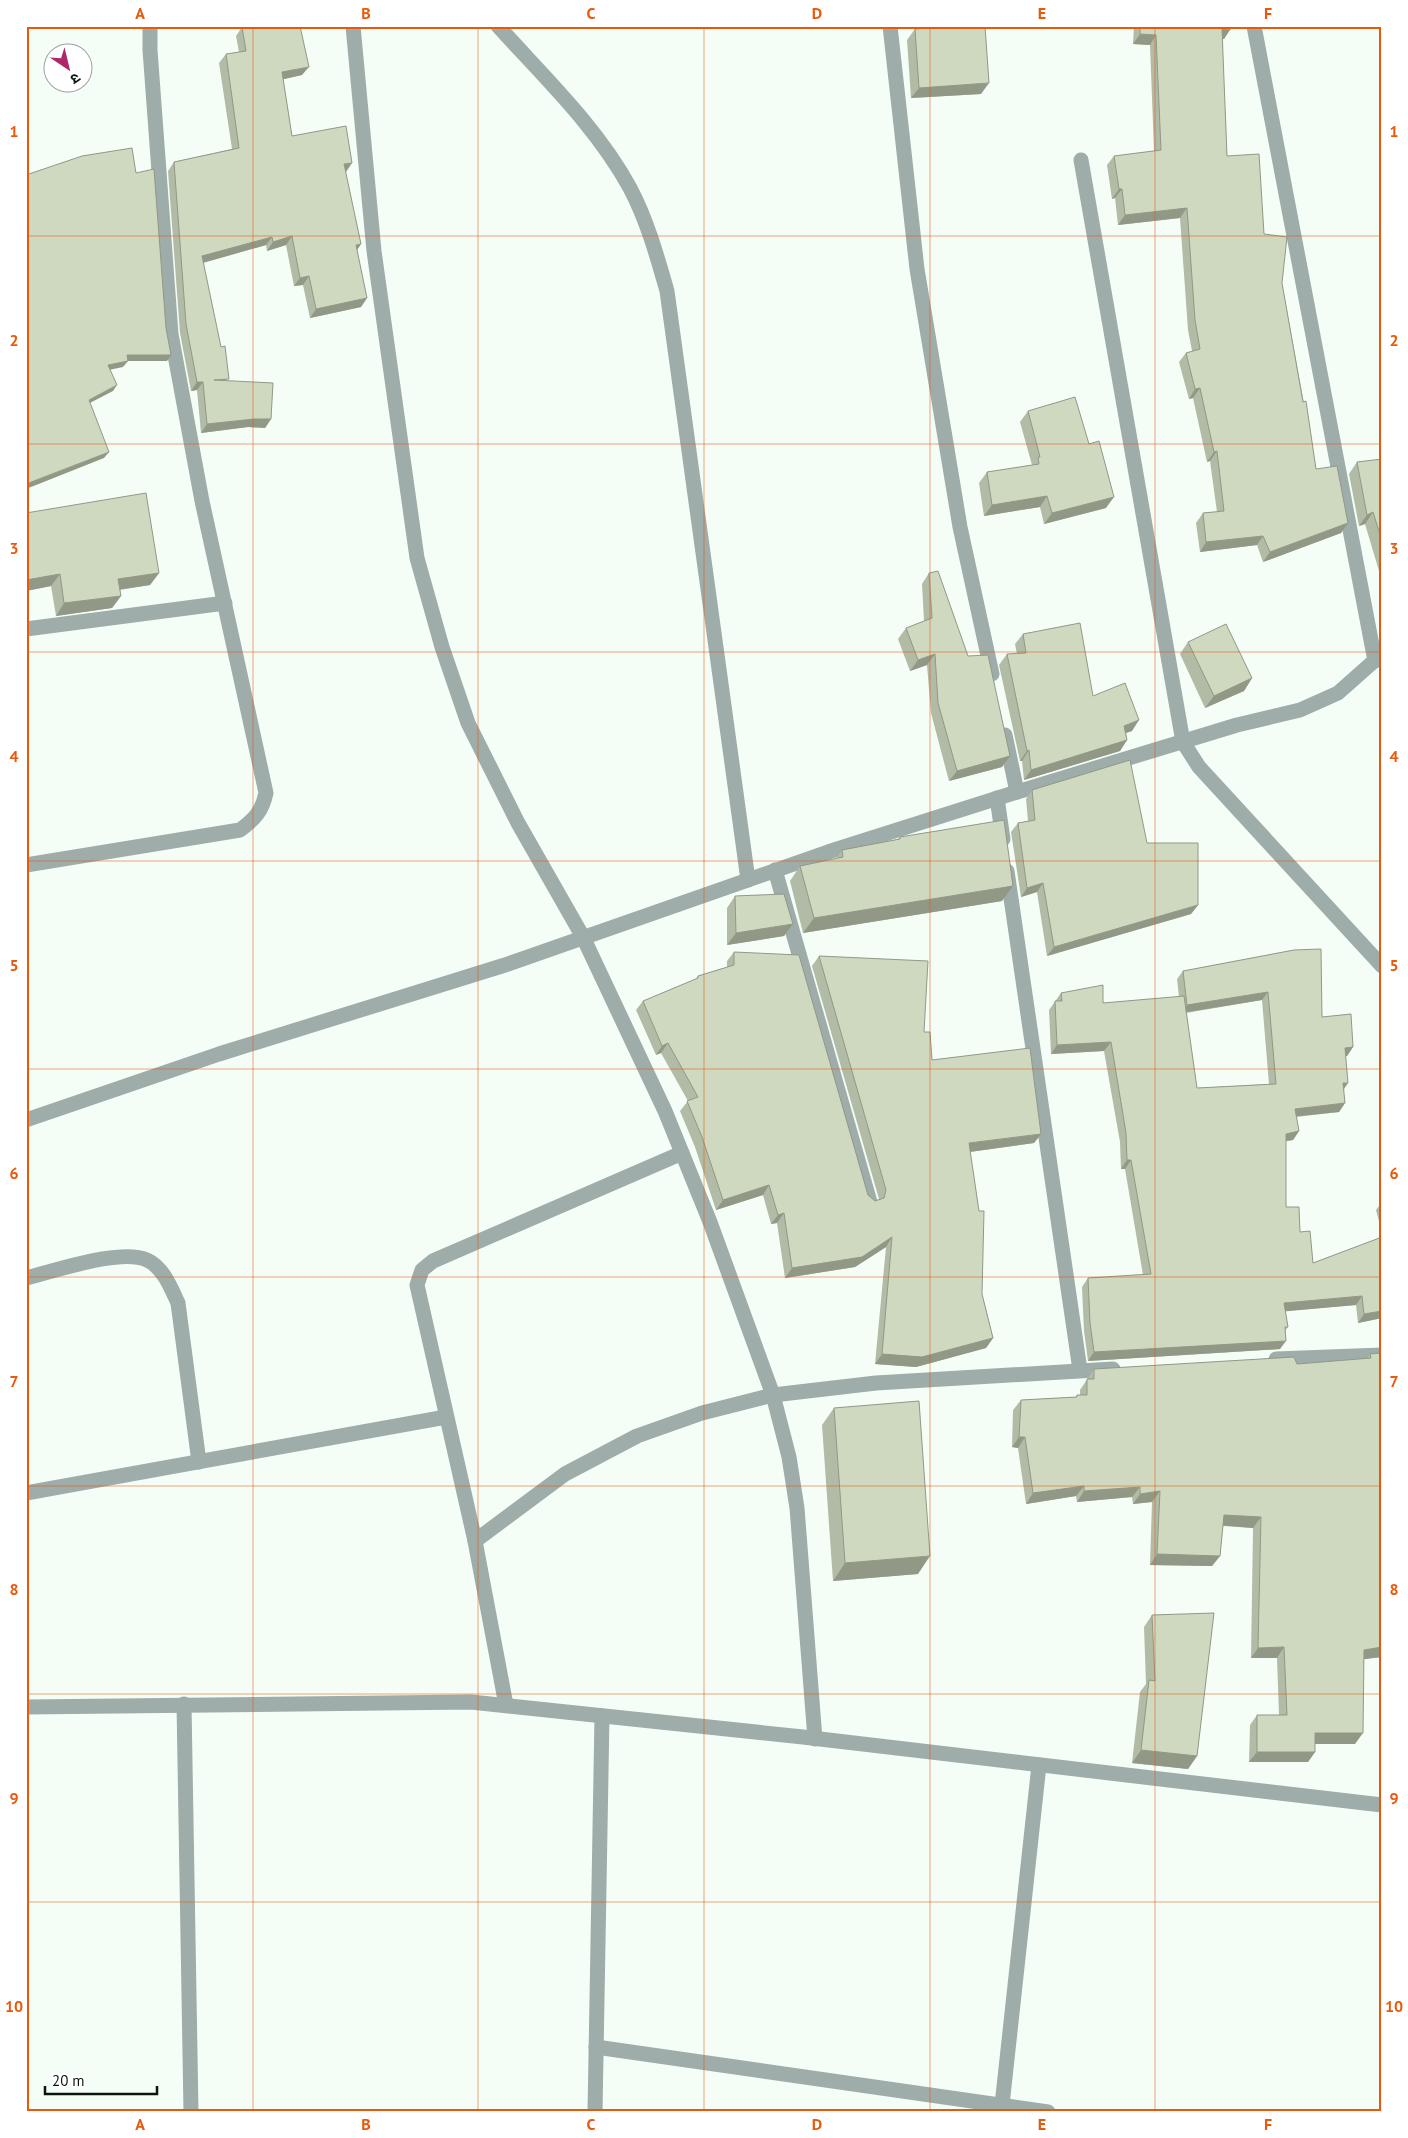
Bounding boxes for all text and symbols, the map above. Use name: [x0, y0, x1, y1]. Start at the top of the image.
text: A: [135, 3, 145, 23]
text: B: [361, 3, 371, 23]
text: C: [587, 3, 596, 23]
text: D: [812, 3, 822, 23]
text: E: [1038, 3, 1046, 23]
text: F: [1264, 3, 1272, 23]
north arrow: [42, 42, 92, 92]
text: उ: [66, 69, 84, 89]
text: 1: [9, 121, 19, 141]
text: 1: [1389, 121, 1399, 141]
text: 2: [9, 330, 19, 350]
text: 2: [1389, 330, 1399, 350]
text: 3: [9, 538, 19, 558]
text: 3: [1389, 538, 1399, 558]
text: 4: [9, 746, 19, 766]
text: 4: [1389, 746, 1399, 766]
text: 5: [9, 955, 19, 975]
text: 5: [1389, 955, 1399, 975]
text: 6: [9, 1163, 19, 1183]
text: 6: [1389, 1163, 1399, 1183]
text: 7: [9, 1371, 19, 1391]
text: 7: [1389, 1371, 1399, 1391]
text: 8: [9, 1579, 19, 1599]
text: 8: [1389, 1579, 1399, 1599]
text: 9: [9, 1788, 19, 1808]
text: 9: [1389, 1788, 1399, 1808]
text: 10: [5, 1996, 23, 2016]
text: 10: [1385, 1996, 1403, 2016]
scale bar: [45, 2063, 158, 2095]
text: 20 m: [52, 2071, 85, 2090]
text: A: [135, 2114, 145, 2134]
text: B: [361, 2114, 371, 2134]
text: C: [587, 2114, 596, 2134]
text: D: [812, 2114, 822, 2134]
text: E: [1038, 2114, 1046, 2134]
text: F: [1264, 2114, 1272, 2134]

